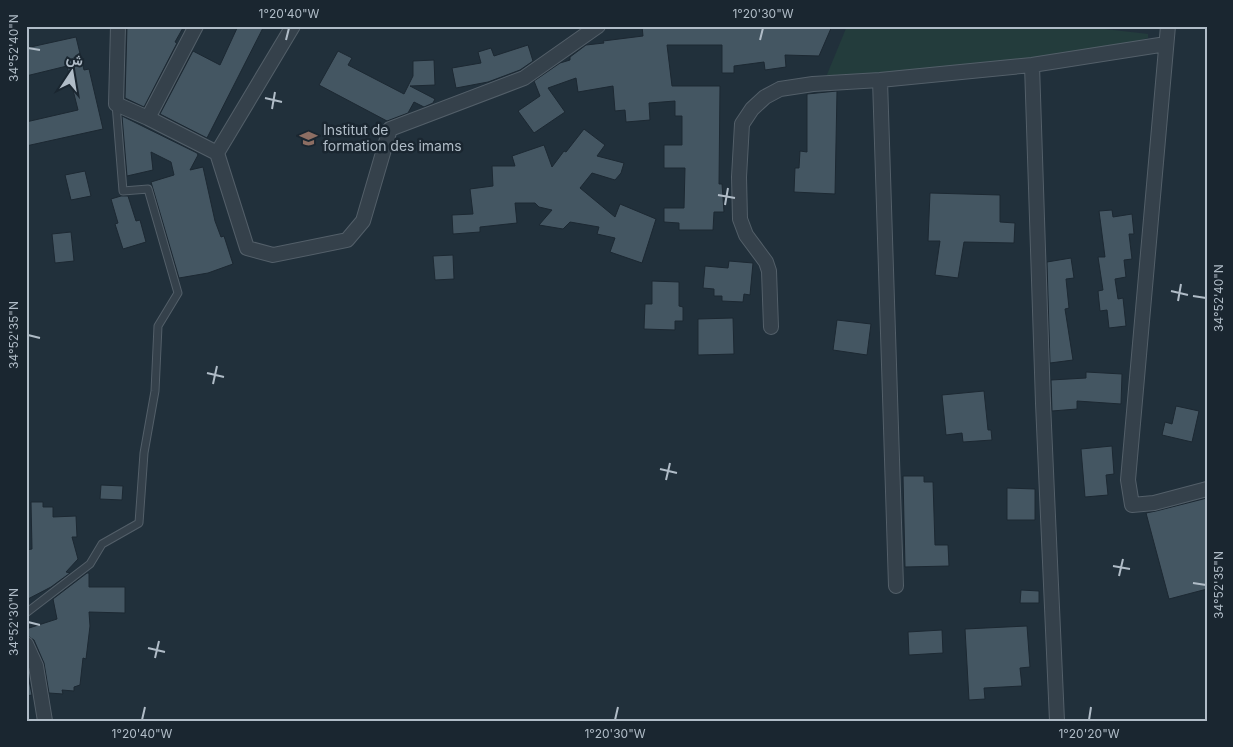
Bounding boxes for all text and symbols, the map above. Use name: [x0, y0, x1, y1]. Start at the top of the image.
text: 1°20'40"W: [259, 6, 320, 21]
text: 1°20'30"W: [732, 6, 794, 21]
text: 34°52'40"N: [6, 14, 21, 82]
north arrow: [48, 48, 98, 98]
text: ش: [65, 49, 85, 70]
place label: Institut de formation des imams: [323, 121, 462, 154]
school or university icon: Institut de formation des imams: [299, 128, 319, 148]
text: 34°52'40"N: [1211, 264, 1226, 332]
text: 34°52'35"N: [6, 301, 21, 369]
text: 34°52'35"N: [1211, 551, 1226, 619]
text: 34°52'30"N: [6, 588, 21, 656]
text: 1°20'40"W: [112, 726, 173, 741]
text: 1°20'30"W: [584, 726, 646, 741]
text: 1°20'20"W: [1058, 726, 1120, 741]

